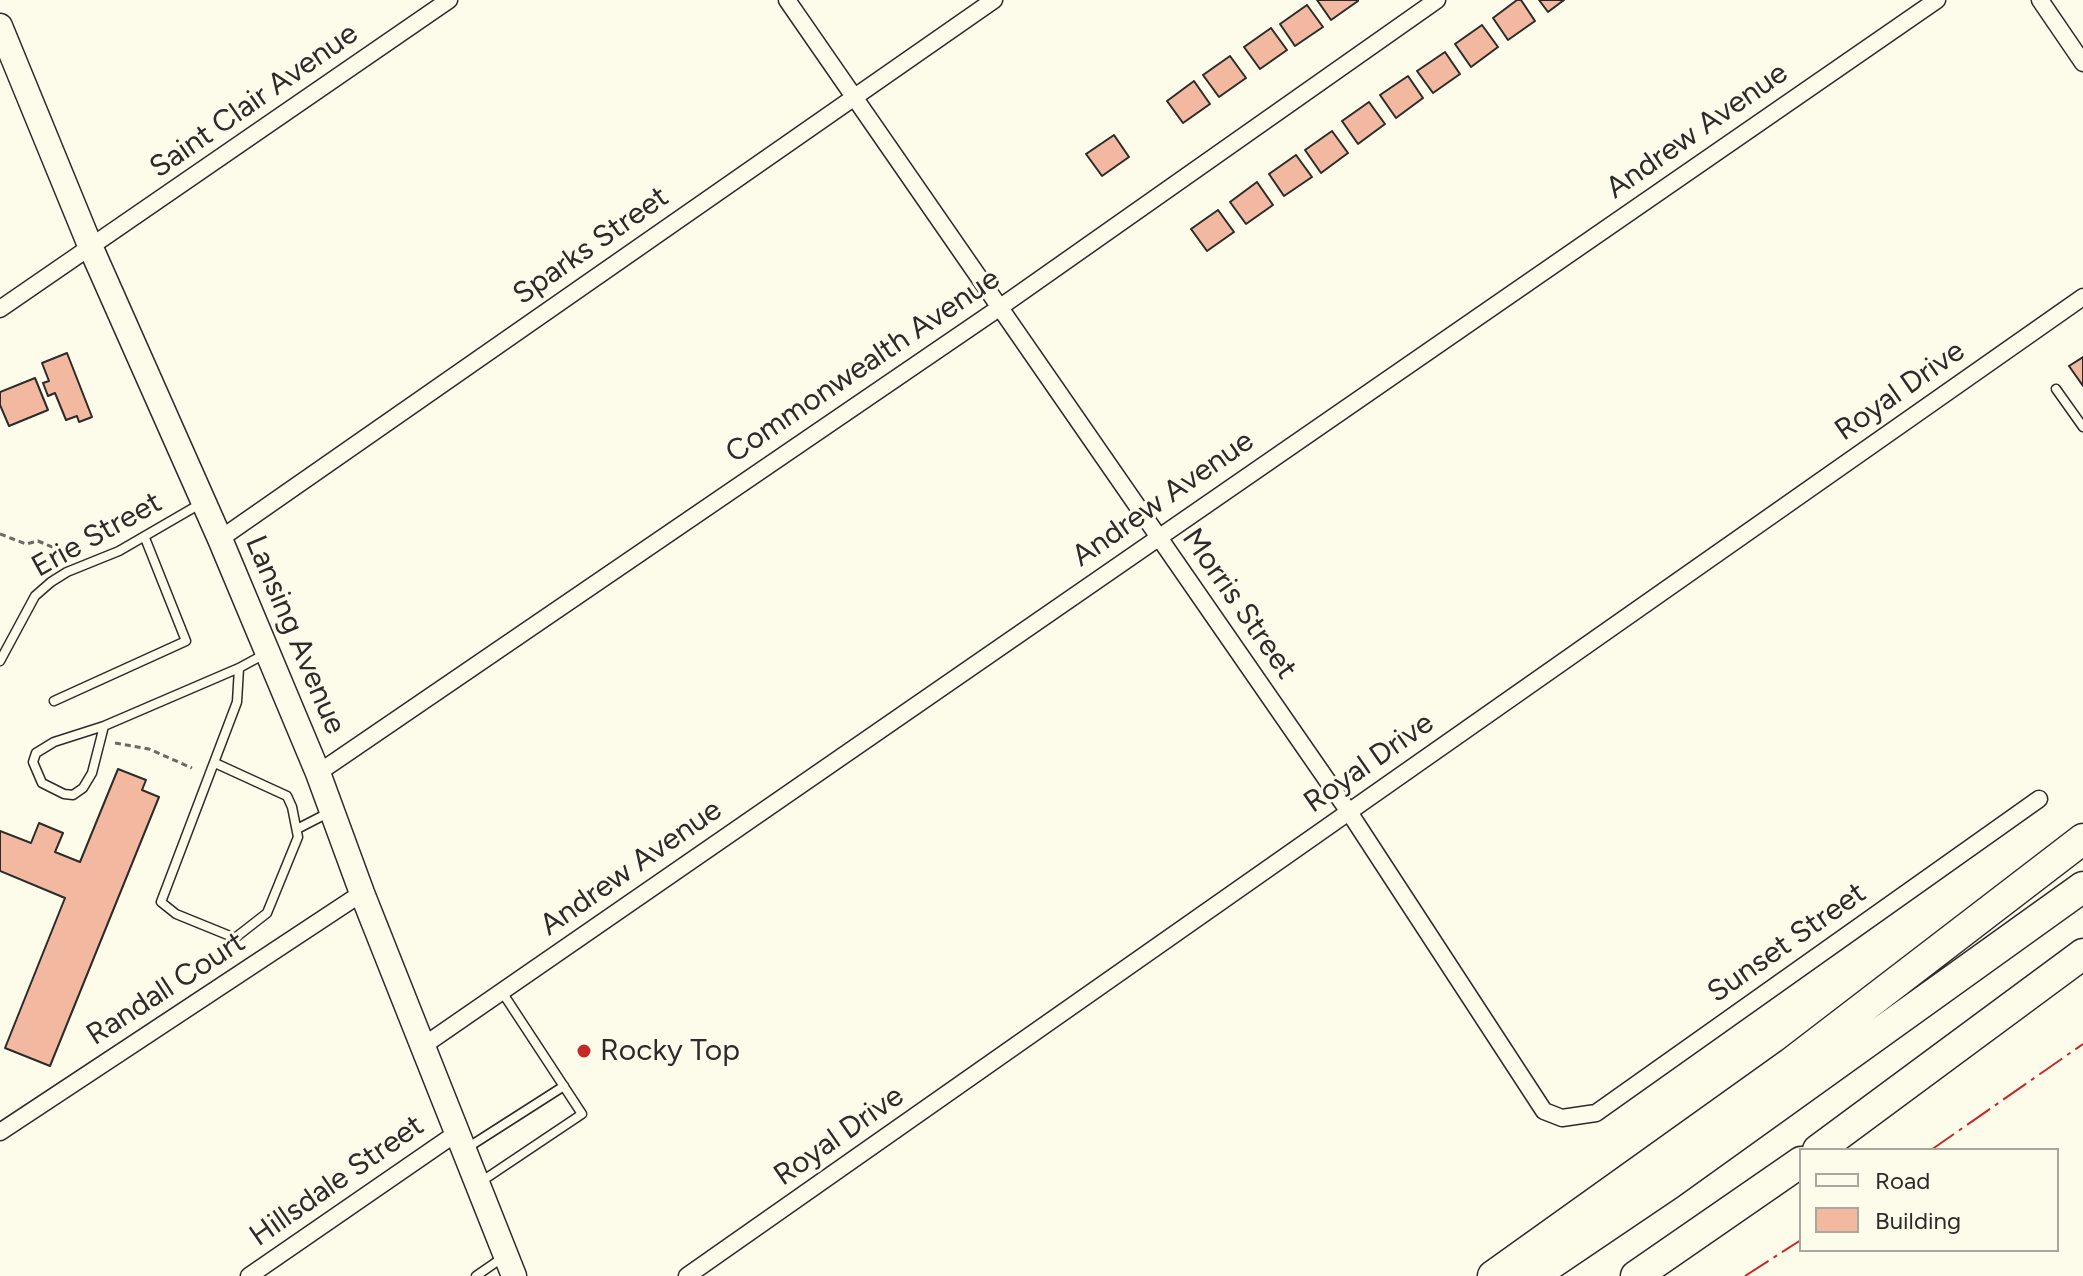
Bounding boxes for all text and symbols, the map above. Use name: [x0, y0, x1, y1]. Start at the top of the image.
street label: Saint Clair Avenue: [143, 16, 365, 186]
street label: Andrew Avenue: [1599, 55, 1795, 207]
street label: Sparks Street: [506, 179, 676, 313]
street label: Commonwealth Avenue: [719, 261, 1007, 471]
street label: Royal Drive: [1828, 333, 1972, 449]
street label: Andrew Avenue: [1065, 423, 1261, 575]
street label: Erie Street: [26, 485, 168, 585]
street label: Morris Street: [1174, 522, 1304, 686]
street label: Lansing Avenue: [237, 530, 353, 740]
street label: Royal Drive: [1297, 705, 1441, 821]
street label: Andrew Avenue: [533, 792, 729, 944]
street label: Sunset Street: [1701, 875, 1873, 1011]
street label: Randall Court: [80, 924, 252, 1054]
place label: Rocky Top: [600, 1033, 740, 1069]
marker: Rocky Top: [575, 1042, 593, 1060]
street label: Royal Drive: [767, 1078, 911, 1194]
street label: Hillsdale Street: [243, 1108, 431, 1254]
legend: [1799, 1148, 2059, 1252]
text: Road: [1875, 1166, 1930, 1195]
text: Building: [1875, 1206, 1961, 1235]

